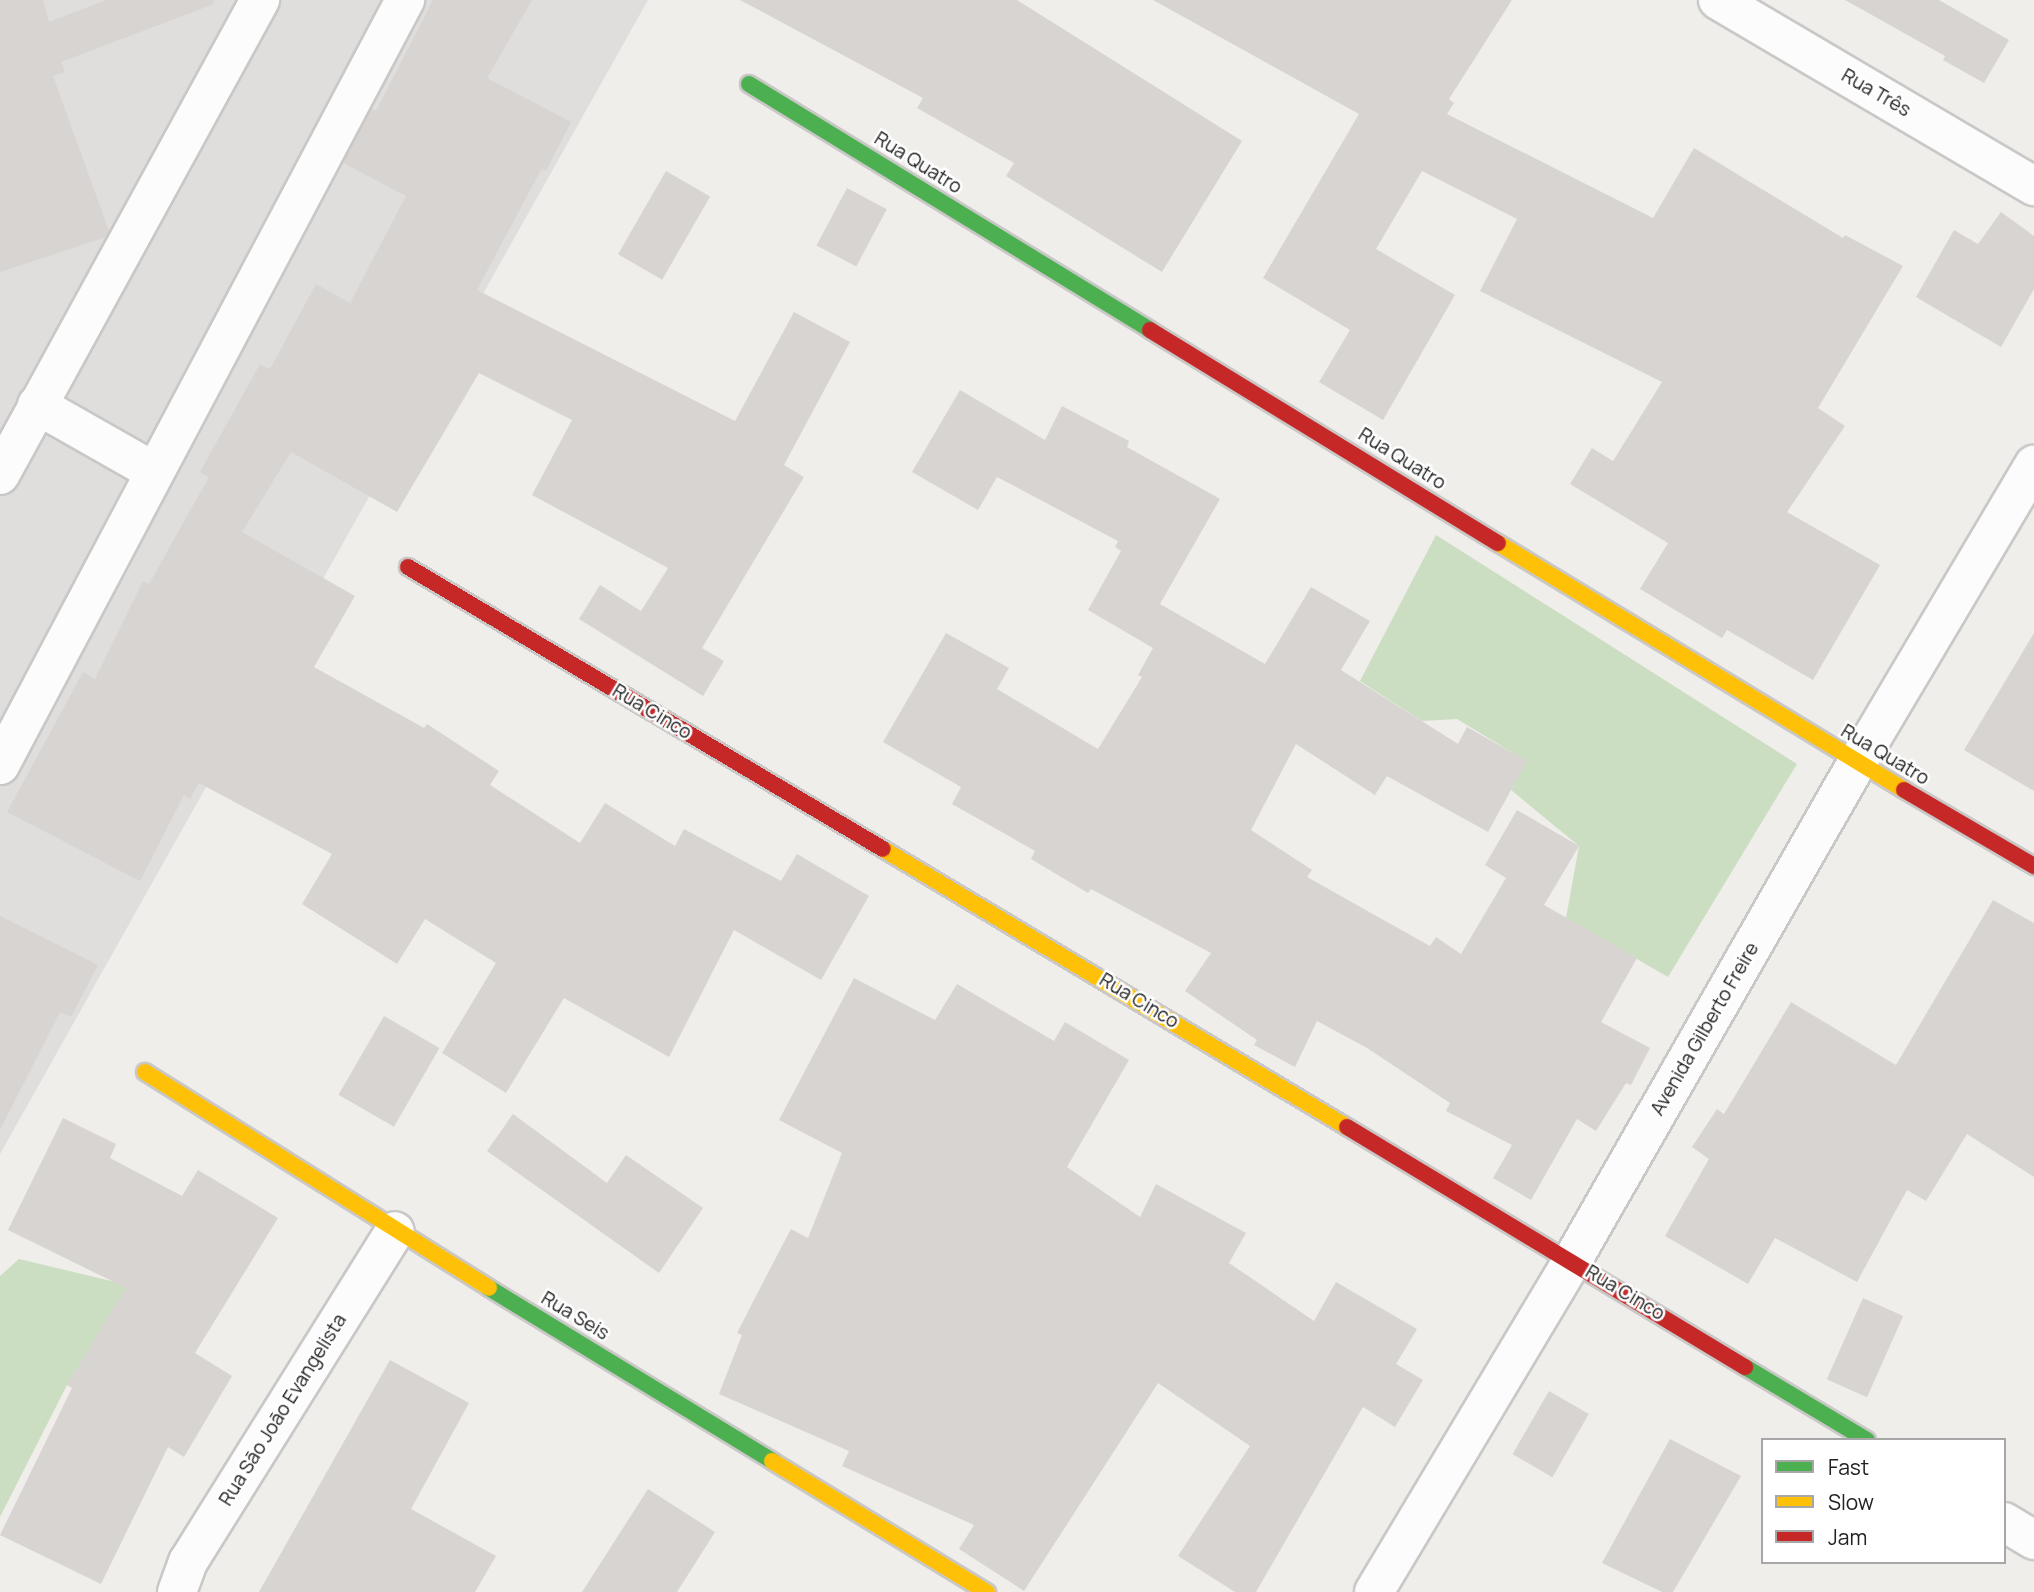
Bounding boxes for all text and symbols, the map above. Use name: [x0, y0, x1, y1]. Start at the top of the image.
street label: Rua Três: [1837, 64, 1915, 122]
street label: Rua Quatro: [870, 127, 966, 199]
street label: Rua Quatro: [1354, 423, 1450, 495]
street label: Rua Cinco: [608, 679, 696, 745]
street label: Rua Quatro: [1837, 720, 1933, 790]
street label: Avenida Gilberto Freire: [1646, 938, 1764, 1120]
street label: Rua Cinco: [1095, 968, 1183, 1034]
street label: Rua Cinco: [1581, 1260, 1669, 1326]
street label: Rua Seis: [537, 1287, 613, 1345]
street label: Rua São João Evangelista: [215, 1310, 351, 1510]
legend: [1761, 1438, 2006, 1564]
text: Fast: [1828, 1453, 1869, 1481]
text: Slow: [1828, 1488, 1874, 1516]
text: Jam: [1828, 1523, 1867, 1551]

